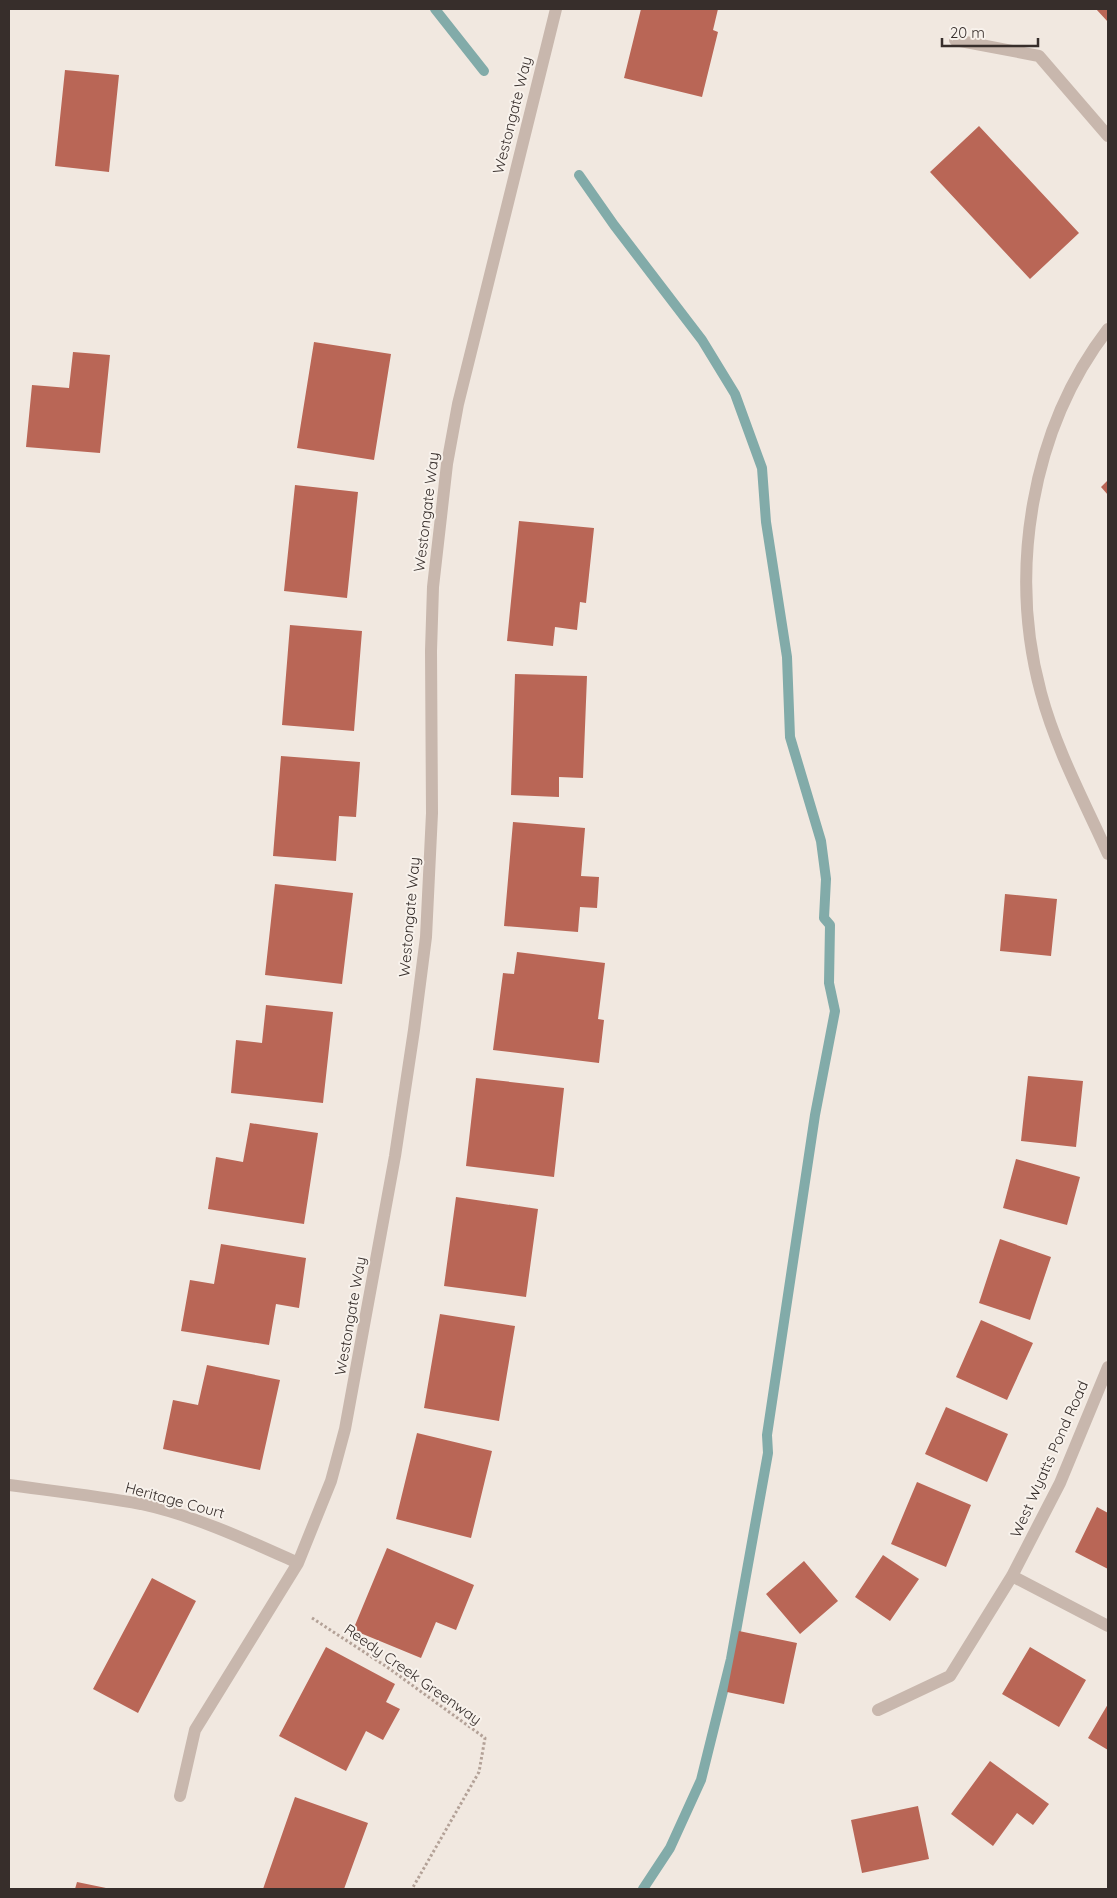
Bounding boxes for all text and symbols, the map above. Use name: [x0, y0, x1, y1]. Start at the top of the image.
scale bar: [942, 15, 1038, 47]
text: 20 m: [950, 23, 985, 42]
street label: Westongate Way: [488, 54, 536, 176]
street label: Westongate Way: [409, 451, 443, 573]
street label: Westongate Way: [394, 856, 424, 978]
street label: Westongate Way: [330, 1255, 370, 1377]
street label: West Wyatts Pond Road: [1006, 1378, 1092, 1540]
street label: Heritage Court: [123, 1478, 227, 1522]
street label: Reedy Creek Greenway: [341, 1619, 485, 1729]

